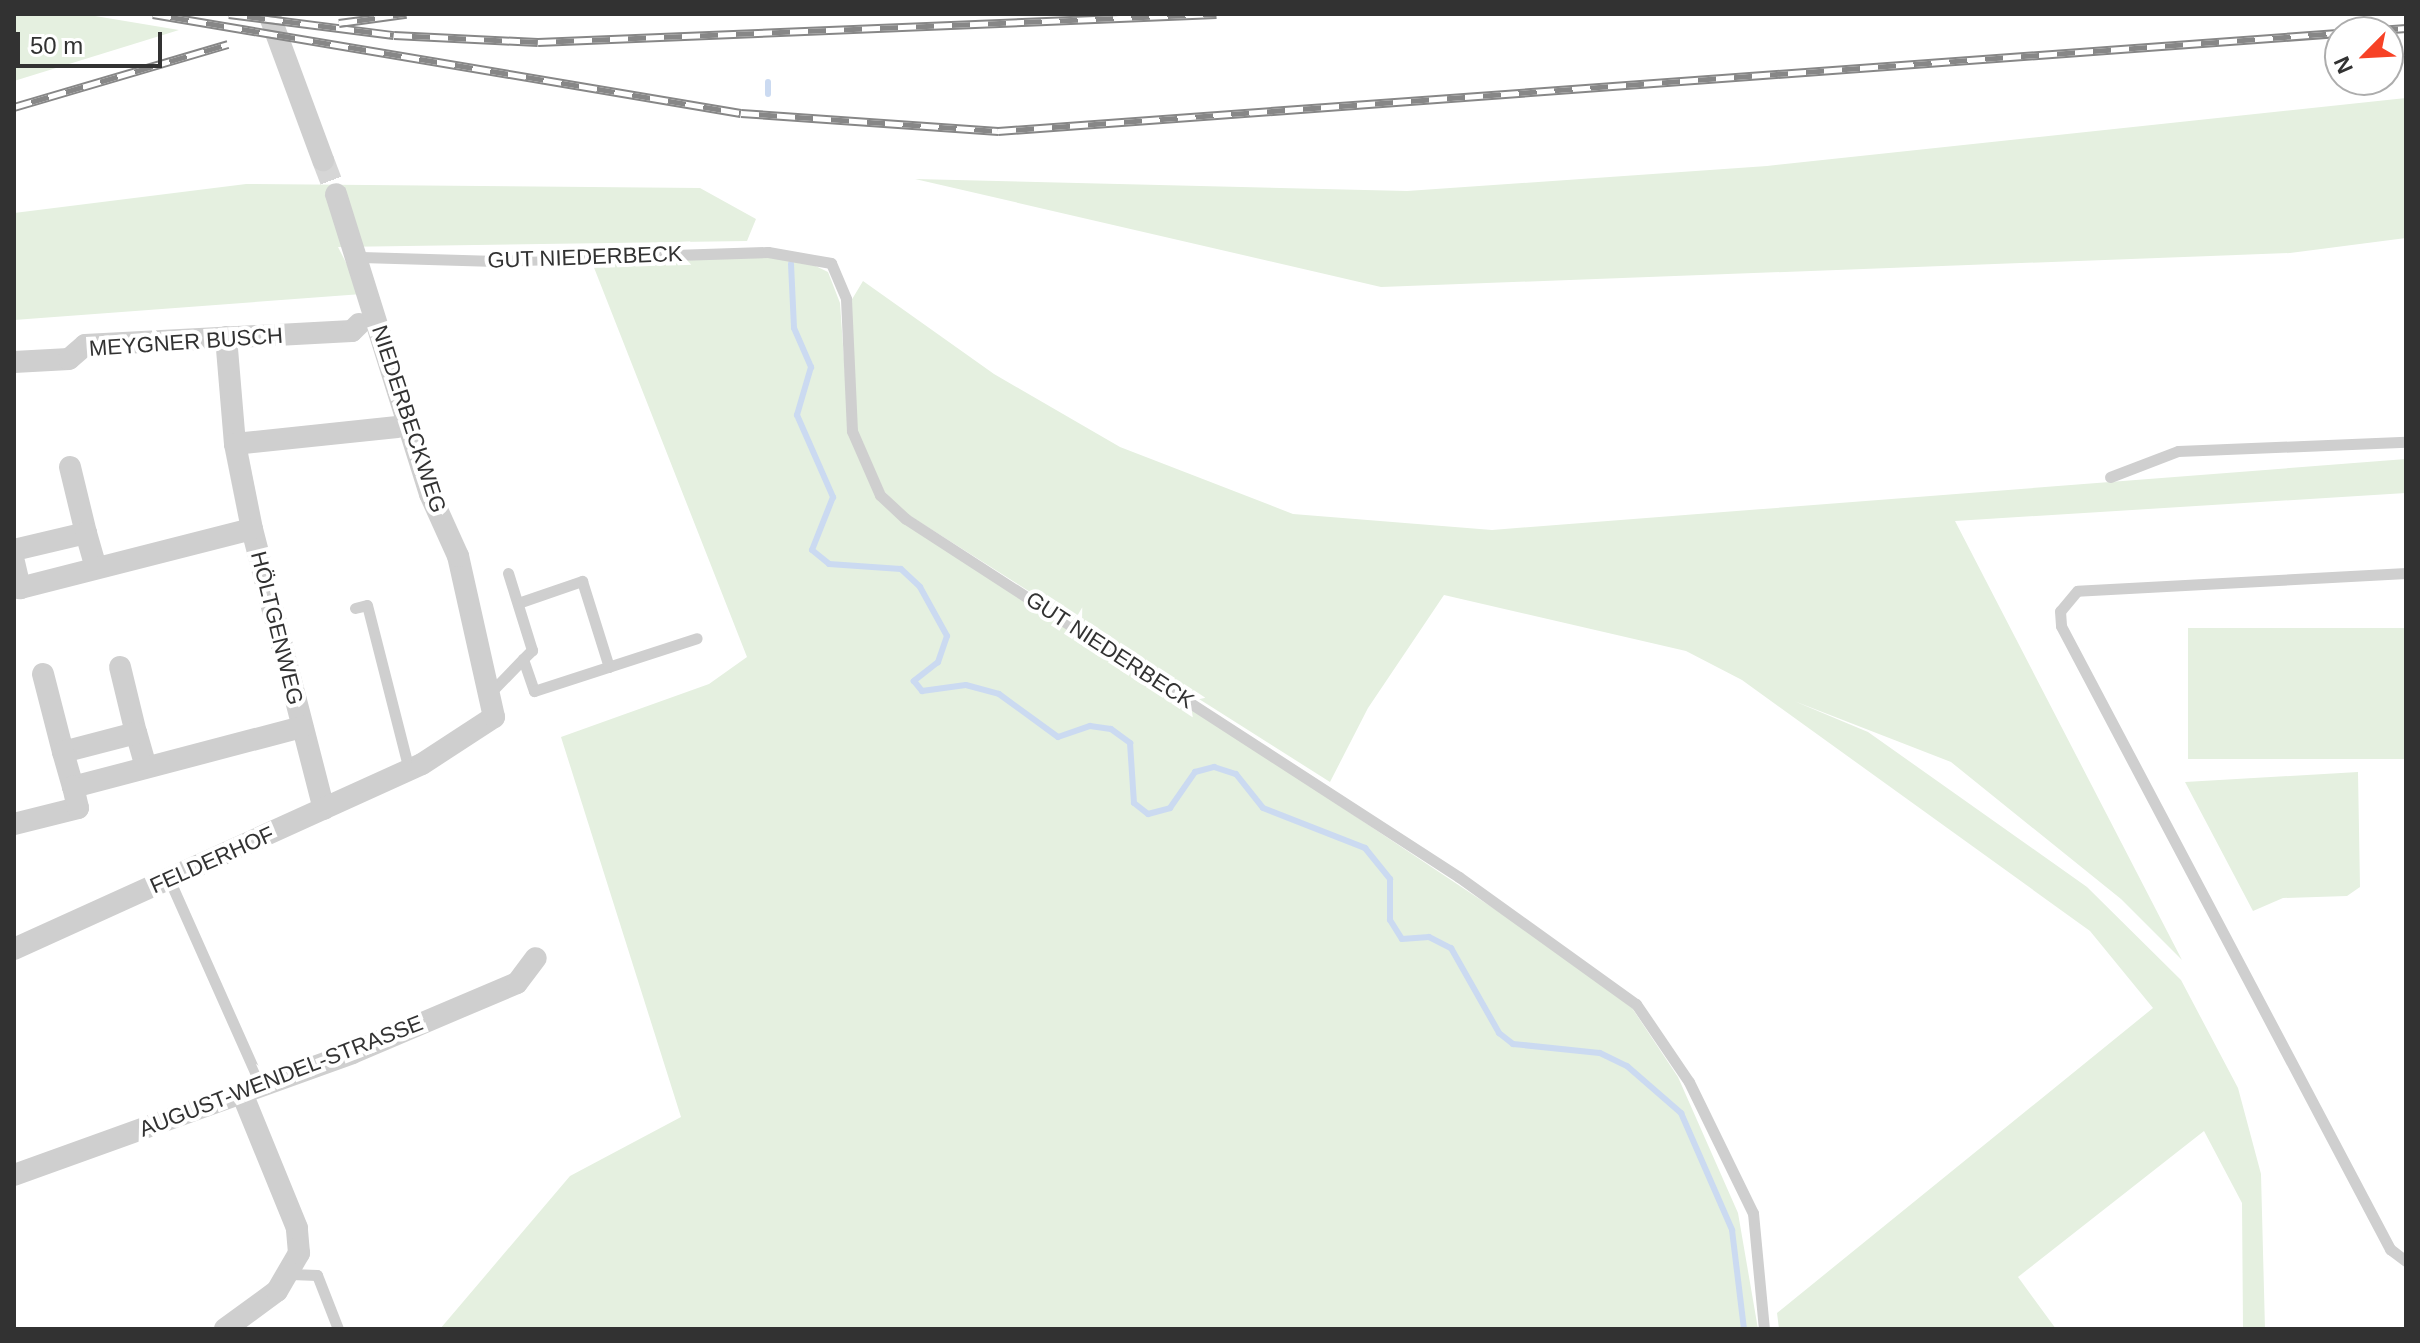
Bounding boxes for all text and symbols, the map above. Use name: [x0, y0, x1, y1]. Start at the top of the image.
scale bar: [20, 16, 166, 66]
north arrow: [2324, 16, 2404, 96]
text: 50 m: [30, 32, 83, 59]
text: N: [2329, 53, 2358, 78]
street label: GUT NIEDERBECK: [487, 240, 683, 274]
street label: MEYGNER BUSCH: [88, 322, 284, 362]
street label: NIEDERBECKWEG: [366, 322, 452, 516]
street label: HÖLTGENWEG: [245, 549, 309, 707]
street label: GUT NIEDERBECK: [1021, 586, 1199, 714]
street label: FELDERHOF: [146, 821, 278, 899]
street label: AUGUST-WENDEL-STRASSE: [135, 1010, 427, 1142]

